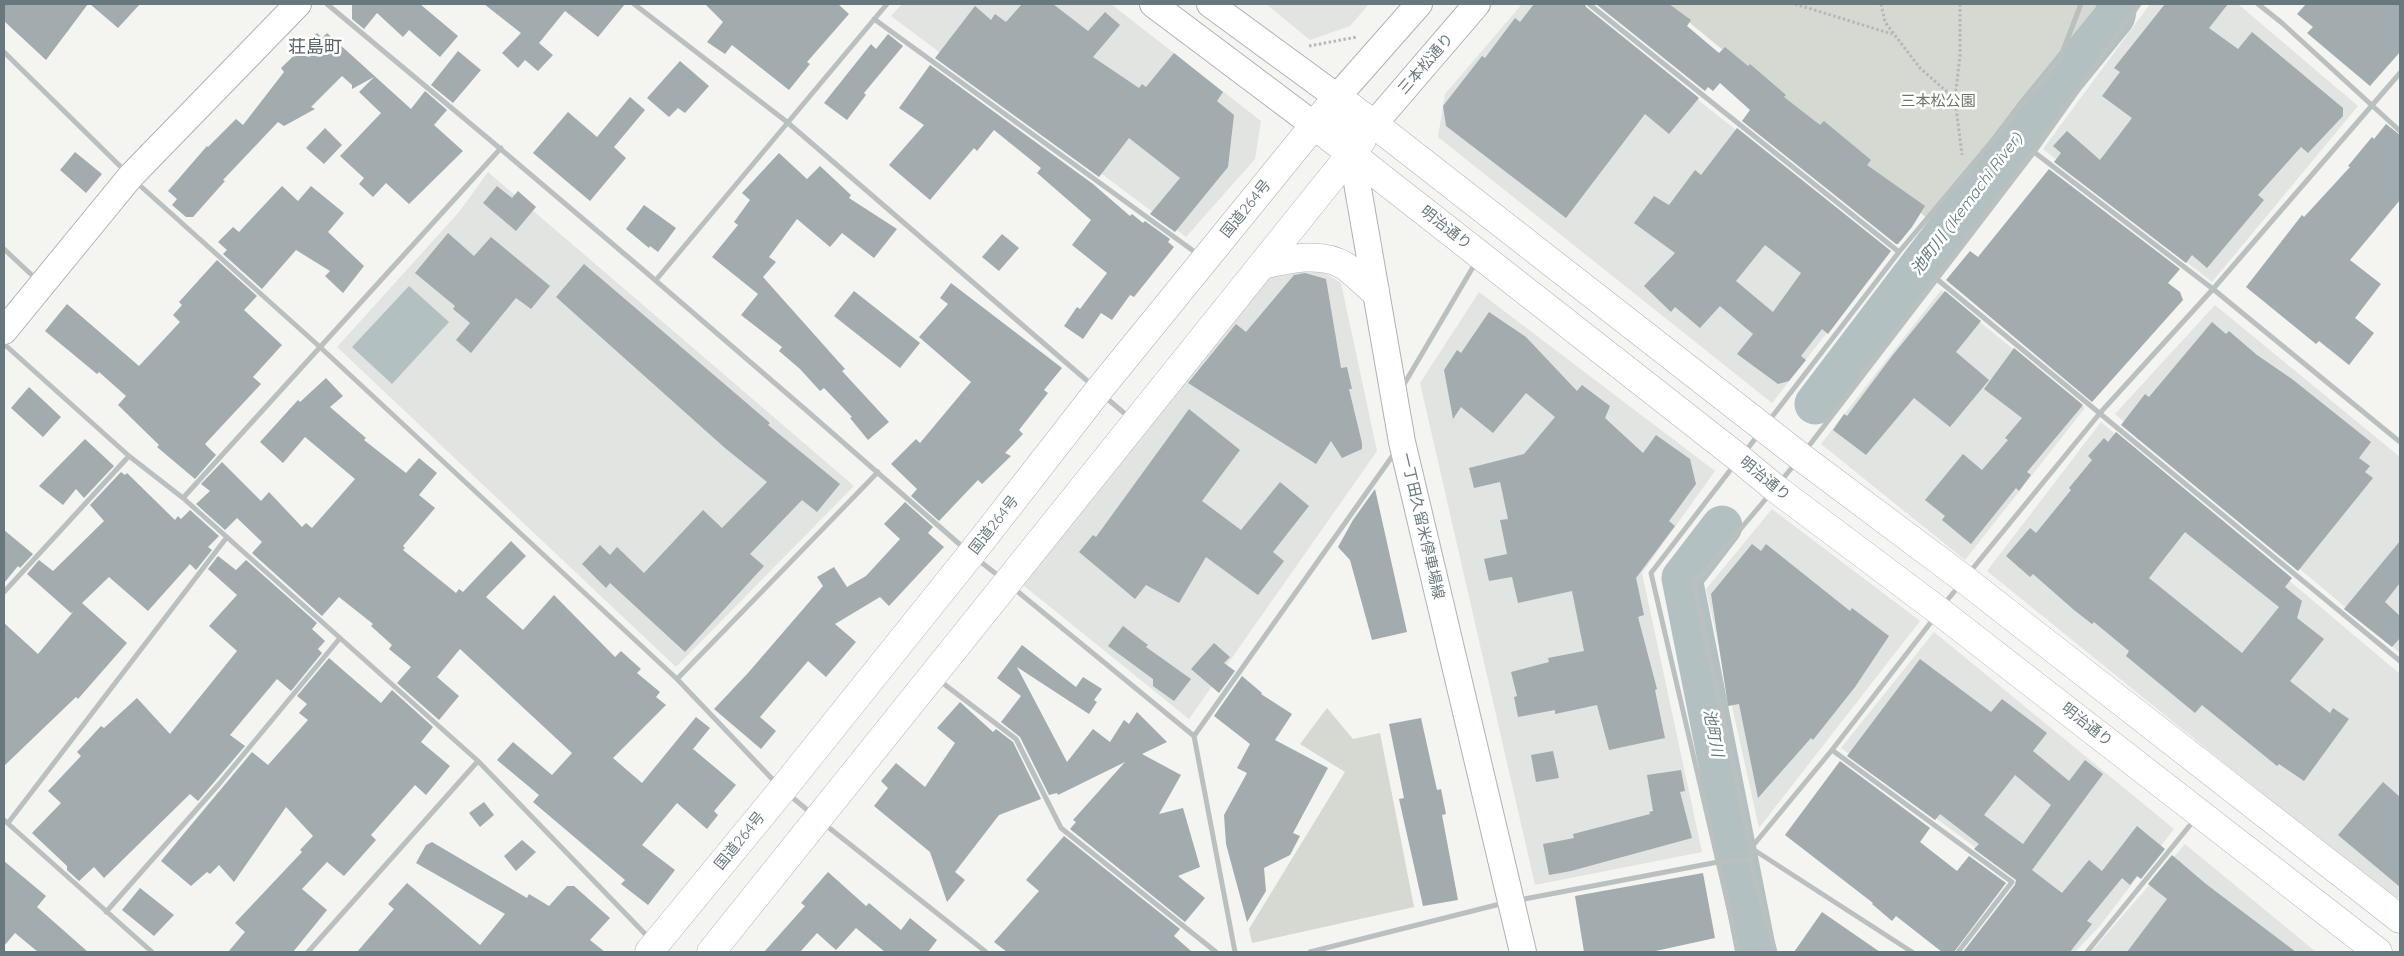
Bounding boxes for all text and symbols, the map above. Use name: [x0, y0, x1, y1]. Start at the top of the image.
street label: 三本松通り: [1395, 30, 1457, 98]
district label: 荘島町: [288, 37, 342, 59]
park label: 三本松公園: [1901, 92, 1975, 110]
water label: 池町川 (Ikemachi River): [1907, 129, 2027, 279]
street label: 国道264号: [1217, 176, 1275, 242]
street label: 明治通り: [1417, 202, 1475, 254]
street label: 一丁田久留米停車場線: [1396, 451, 1448, 601]
street label: 明治通り: [1736, 453, 1794, 505]
street label: 国道264号: [966, 492, 1022, 558]
street label: 明治通り: [2058, 699, 2116, 751]
water label: 池町川: [1699, 708, 1727, 758]
street label: 国道264号: [711, 808, 769, 874]

